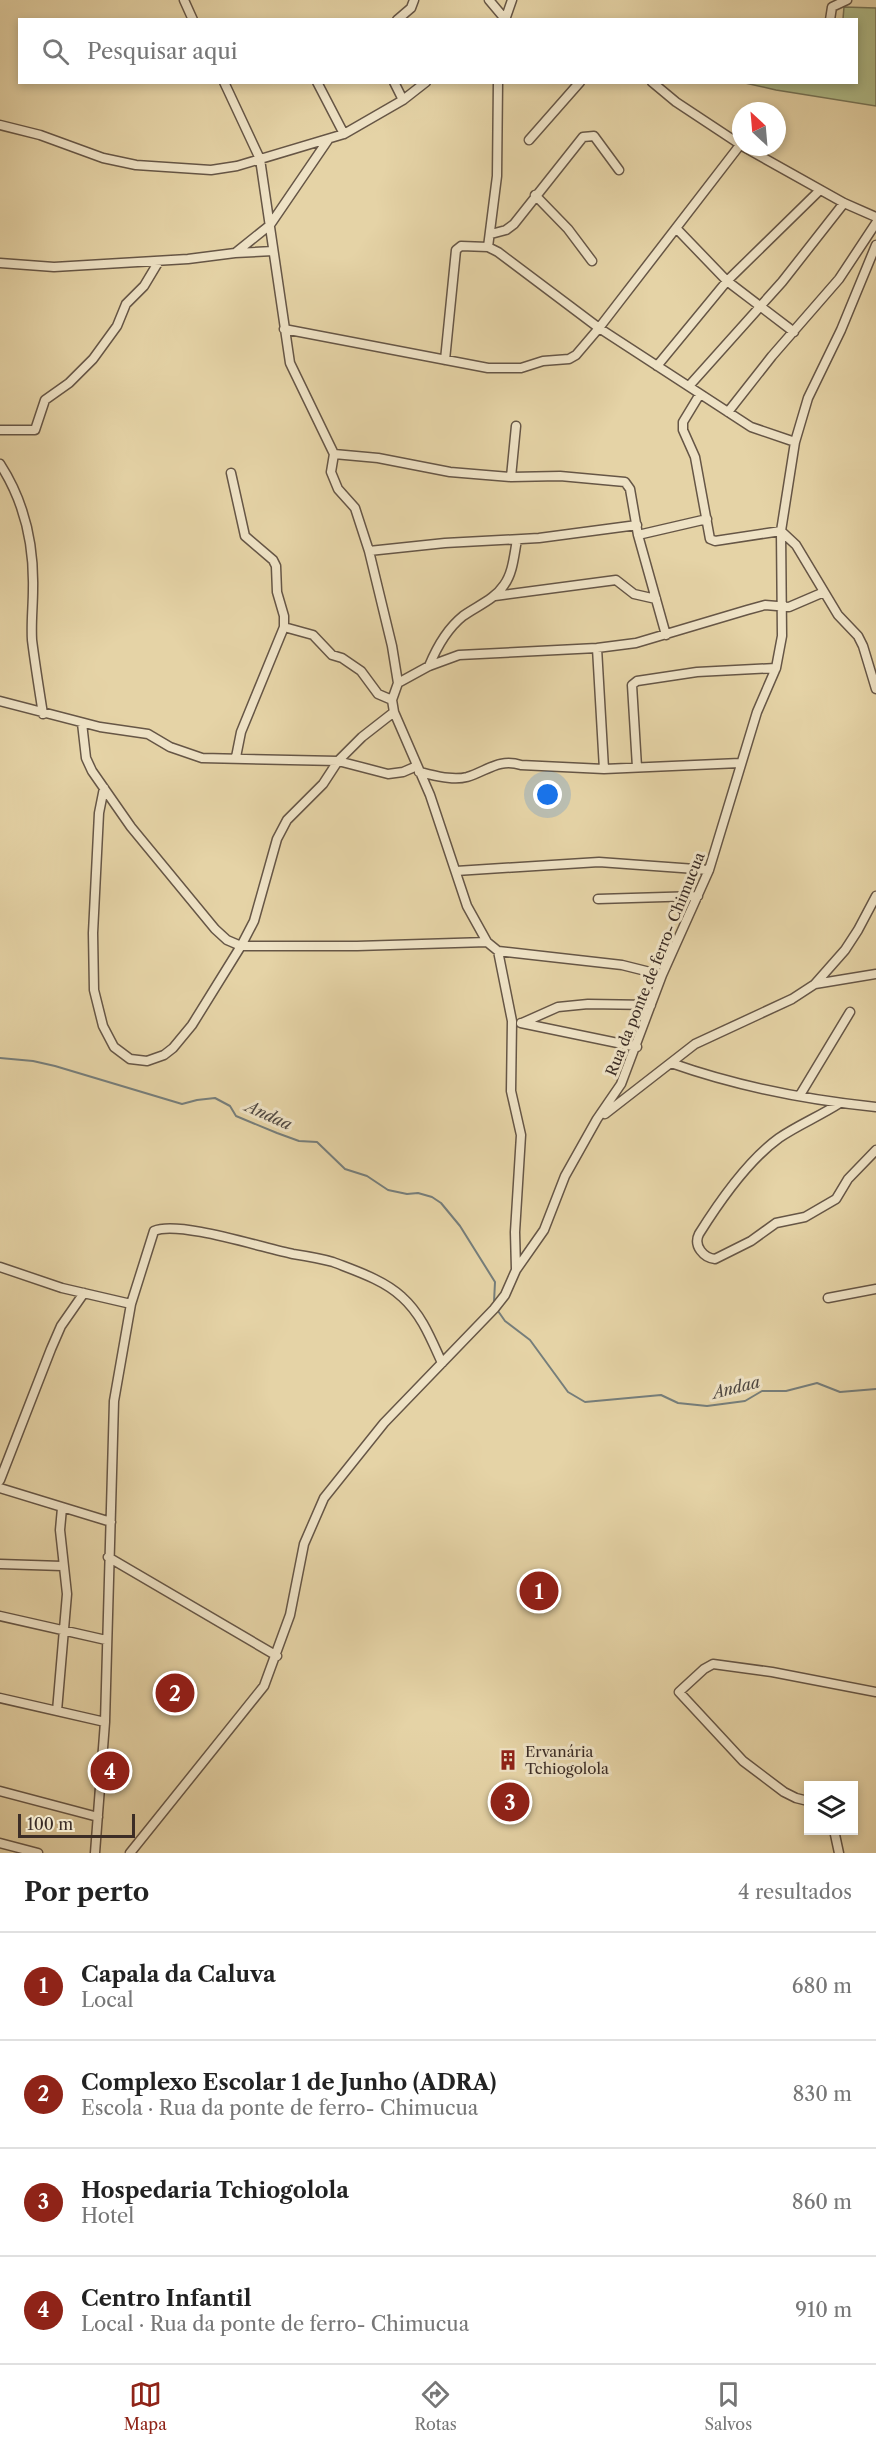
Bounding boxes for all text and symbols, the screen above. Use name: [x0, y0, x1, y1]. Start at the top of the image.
search box: [18, 18, 858, 84]
icon: search: [39, 35, 72, 68]
text: Pesquisar aqui: [87, 38, 237, 65]
north arrow: [732, 102, 786, 156]
your location: [533, 780, 562, 809]
street label: Rua da ponte de ferro- Chimucua: [601, 849, 709, 1079]
water label: Andaa: [240, 1095, 296, 1134]
water label: Andaa: [707, 1371, 762, 1403]
pin: 1: [520, 1568, 558, 1614]
pin: 2: [156, 1670, 195, 1716]
place label: Ervanária Tchiogolola: [525, 1742, 609, 1778]
pin: 4: [90, 1748, 130, 1794]
building icon: Ervanária Tchiogolola: [496, 1748, 520, 1772]
pin: 3: [490, 1780, 530, 1824]
map controls: [804, 1781, 858, 1835]
button: layers: [804, 1781, 858, 1835]
scale bar: [18, 1811, 135, 1838]
text: 100 m: [27, 1814, 73, 1834]
text: Por perto: [24, 1876, 149, 1908]
text: 4 resultados: [738, 1880, 852, 1904]
text: Capala da Caluva: [81, 1961, 276, 1988]
text: 1: [39, 1974, 48, 1998]
text: 680 m: [792, 1974, 852, 1998]
text: Local: [81, 1988, 133, 2012]
text: Complexo Escolar 1 de Junho (ADRA): [81, 2069, 496, 2096]
text: 2: [38, 2082, 49, 2106]
text: 830 m: [793, 2082, 852, 2106]
text: Escola · Rua da ponte de ferro- Chimucua: [81, 2096, 478, 2120]
text: Hospedaria Tchiogolola: [81, 2177, 349, 2204]
text: 3: [38, 2190, 49, 2214]
text: 860 m: [792, 2190, 852, 2214]
text: Hotel: [81, 2204, 134, 2228]
text: Centro Infantil: [81, 2285, 251, 2312]
text: 4: [38, 2298, 49, 2322]
text: 910 m: [795, 2298, 852, 2322]
text: Local · Rua da ponte de ferro- Chimucua: [81, 2312, 469, 2336]
tab: Mapa: [124, 2378, 167, 2434]
tab: Rotas: [414, 2378, 457, 2434]
tab: Salvos: [705, 2378, 752, 2434]

